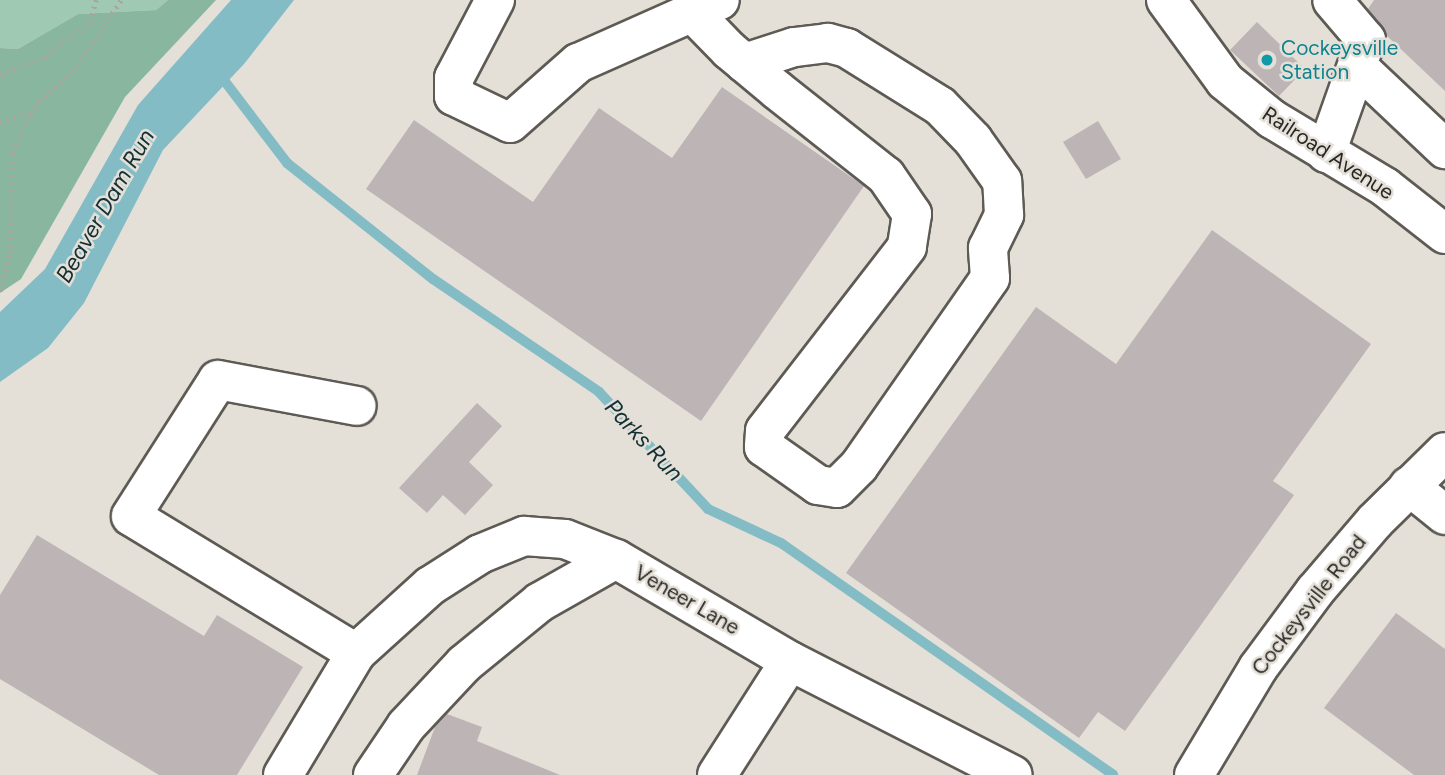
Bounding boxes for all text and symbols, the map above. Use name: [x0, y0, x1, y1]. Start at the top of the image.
place label: Cockeysville Station: [1281, 35, 1398, 85]
marker: Cockeysville Station: [1259, 52, 1275, 68]
street label: Railroad Avenue: [1257, 101, 1399, 205]
water label: Beaver Dam Run: [50, 124, 160, 288]
water label: Parks Run: [599, 393, 689, 487]
street label: Cockeysville Road: [1247, 530, 1371, 680]
street label: Veneer Lane: [630, 560, 744, 640]

